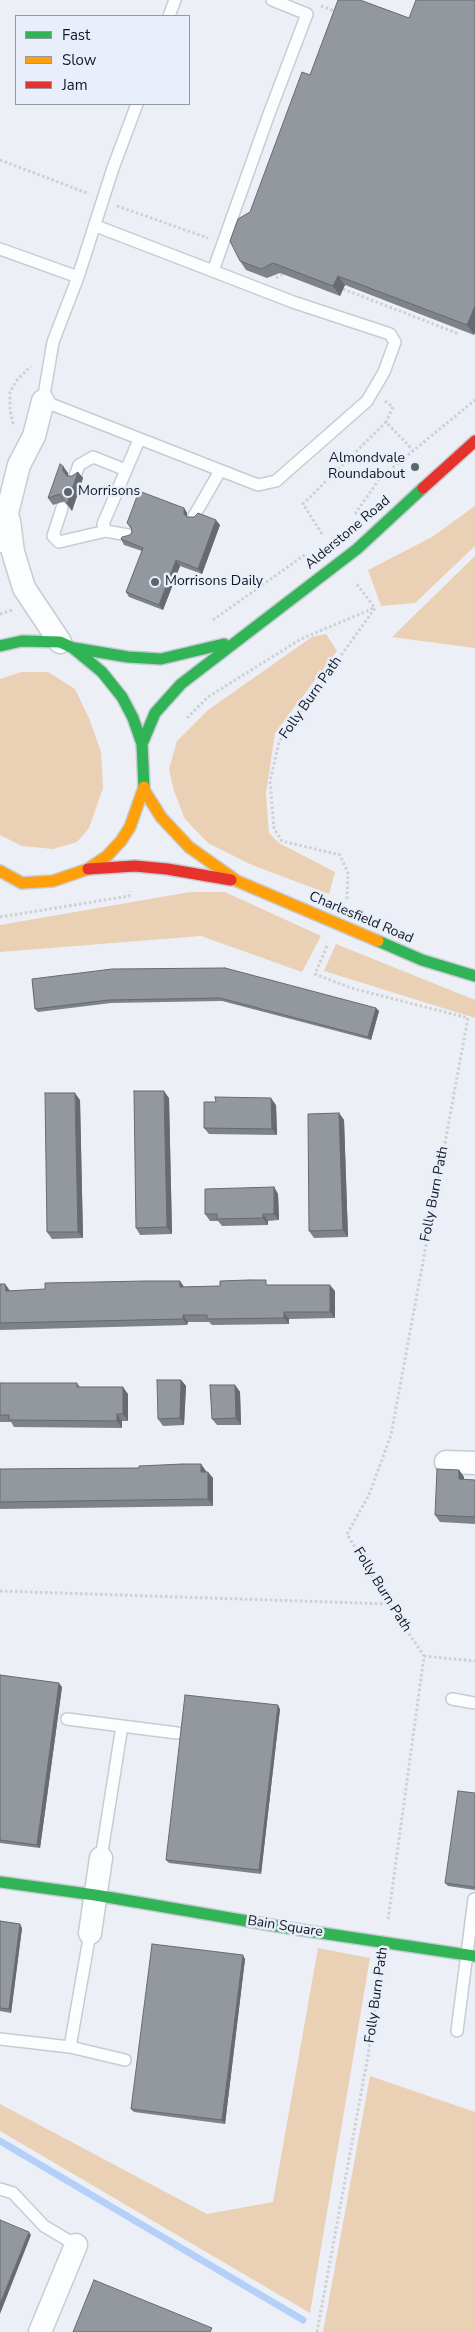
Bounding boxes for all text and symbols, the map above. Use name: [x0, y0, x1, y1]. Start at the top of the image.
legend: [15, 15, 190, 105]
text: Fast: [62, 25, 90, 45]
text: Slow: [62, 50, 96, 70]
text: Jam: [62, 75, 88, 95]
place label: Almondvale Roundabout: [328, 451, 405, 484]
marker: Almondvale Roundabout: [409, 461, 421, 473]
place label: Morrisons: [78, 484, 140, 500]
marker: Morrisons: [62, 486, 74, 498]
street label: Alderstone Road: [302, 493, 394, 573]
place label: Morrisons Daily: [165, 574, 263, 590]
marker: Morrisons Daily: [149, 576, 161, 588]
street label: Folly Burn Path: [276, 654, 346, 742]
street label: Charlesfield Road: [306, 888, 416, 948]
street label: Folly Burn Path: [418, 1145, 452, 1243]
street label: Folly Burn Path: [349, 1545, 415, 1635]
street label: Bain Square: [246, 1913, 324, 1941]
street label: Folly Burn Path: [362, 1946, 392, 2044]

